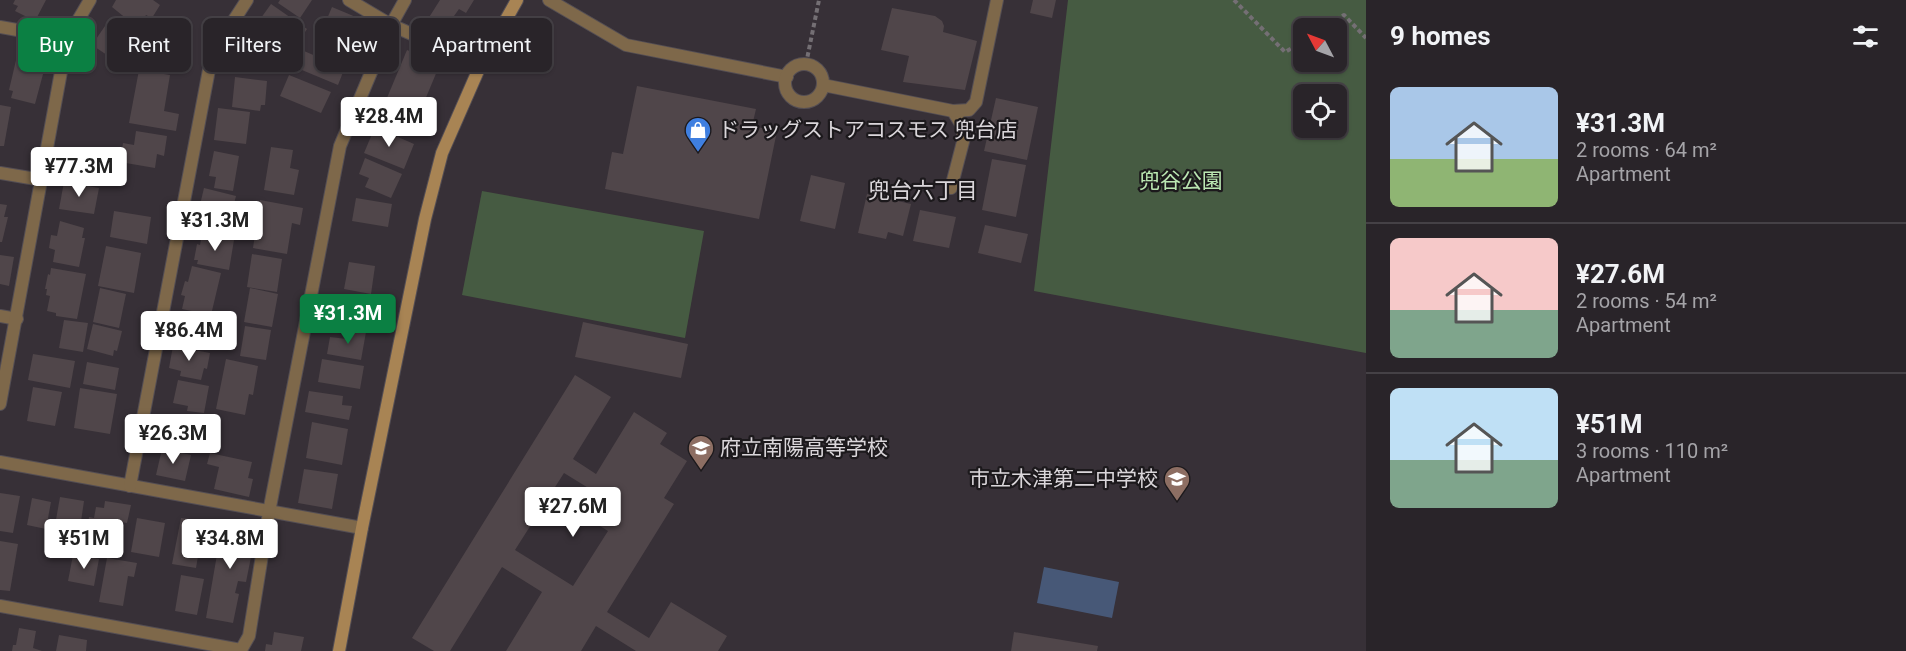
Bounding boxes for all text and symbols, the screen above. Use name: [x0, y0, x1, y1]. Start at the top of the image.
chip: Buy: [18, 18, 95, 72]
chip: Rent: [107, 18, 191, 72]
chip: Filters: [203, 18, 303, 72]
chip: New: [315, 18, 399, 72]
chip: Apartment: [411, 18, 552, 72]
north arrow: [1293, 18, 1347, 72]
map controls: [1293, 18, 1347, 138]
icon: filters: [1849, 20, 1882, 53]
text: 9 homes: [1390, 21, 1491, 51]
button: locate: [1293, 84, 1347, 138]
pin: ¥28.4M: [340, 97, 438, 148]
text: ¥28.4M: [355, 104, 423, 128]
text: ¥31.3M: [1576, 108, 1665, 138]
icon: home: [1438, 111, 1510, 183]
shop icon: ドラッグストアコスモス 兜台店: [683, 115, 713, 153]
place label: ドラッグストアコスモス 兜台店: [718, 118, 1017, 142]
text: 2 rooms · 64 m²: [1576, 138, 1717, 162]
pin: ¥77.3M: [30, 147, 128, 198]
text: ¥77.3M: [45, 154, 113, 178]
text: Apartment: [1576, 162, 1671, 186]
park label: 兜谷公園: [1139, 169, 1223, 193]
district label: 兜台六丁目: [868, 178, 978, 203]
pin: ¥31.3M: [166, 201, 264, 252]
text: ¥31.3M: [181, 208, 249, 232]
text: ¥27.6M: [1576, 259, 1665, 289]
icon: home: [1438, 262, 1510, 334]
text: 2 rooms · 54 m²: [1576, 289, 1717, 313]
pin: ¥31.3M: [299, 294, 397, 345]
text: ¥31.3M: [314, 301, 382, 325]
pin: ¥86.4M: [140, 311, 238, 362]
text: Apartment: [1576, 313, 1671, 337]
text: ¥86.4M: [155, 318, 223, 342]
text: ¥51M: [1576, 409, 1643, 439]
icon: home: [1438, 412, 1510, 484]
pin: ¥26.3M: [124, 414, 222, 465]
text: ¥26.3M: [139, 421, 207, 445]
school or university icon: 府立南陽高等学校: [686, 433, 716, 471]
place label: 府立南陽高等学校: [720, 436, 888, 460]
text: 3 rooms · 110 m²: [1576, 439, 1728, 463]
text: Apartment: [1576, 463, 1671, 487]
school or university icon: 市立木津第二中学校: [1162, 464, 1192, 502]
place label: 市立木津第二中学校: [969, 467, 1158, 491]
pin: ¥27.6M: [524, 487, 622, 538]
text: ¥27.6M: [539, 494, 607, 518]
pin: ¥51M: [48, 519, 120, 570]
pin: ¥34.8M: [181, 519, 279, 570]
text: ¥51M: [58, 526, 110, 550]
text: ¥34.8M: [196, 526, 264, 550]

